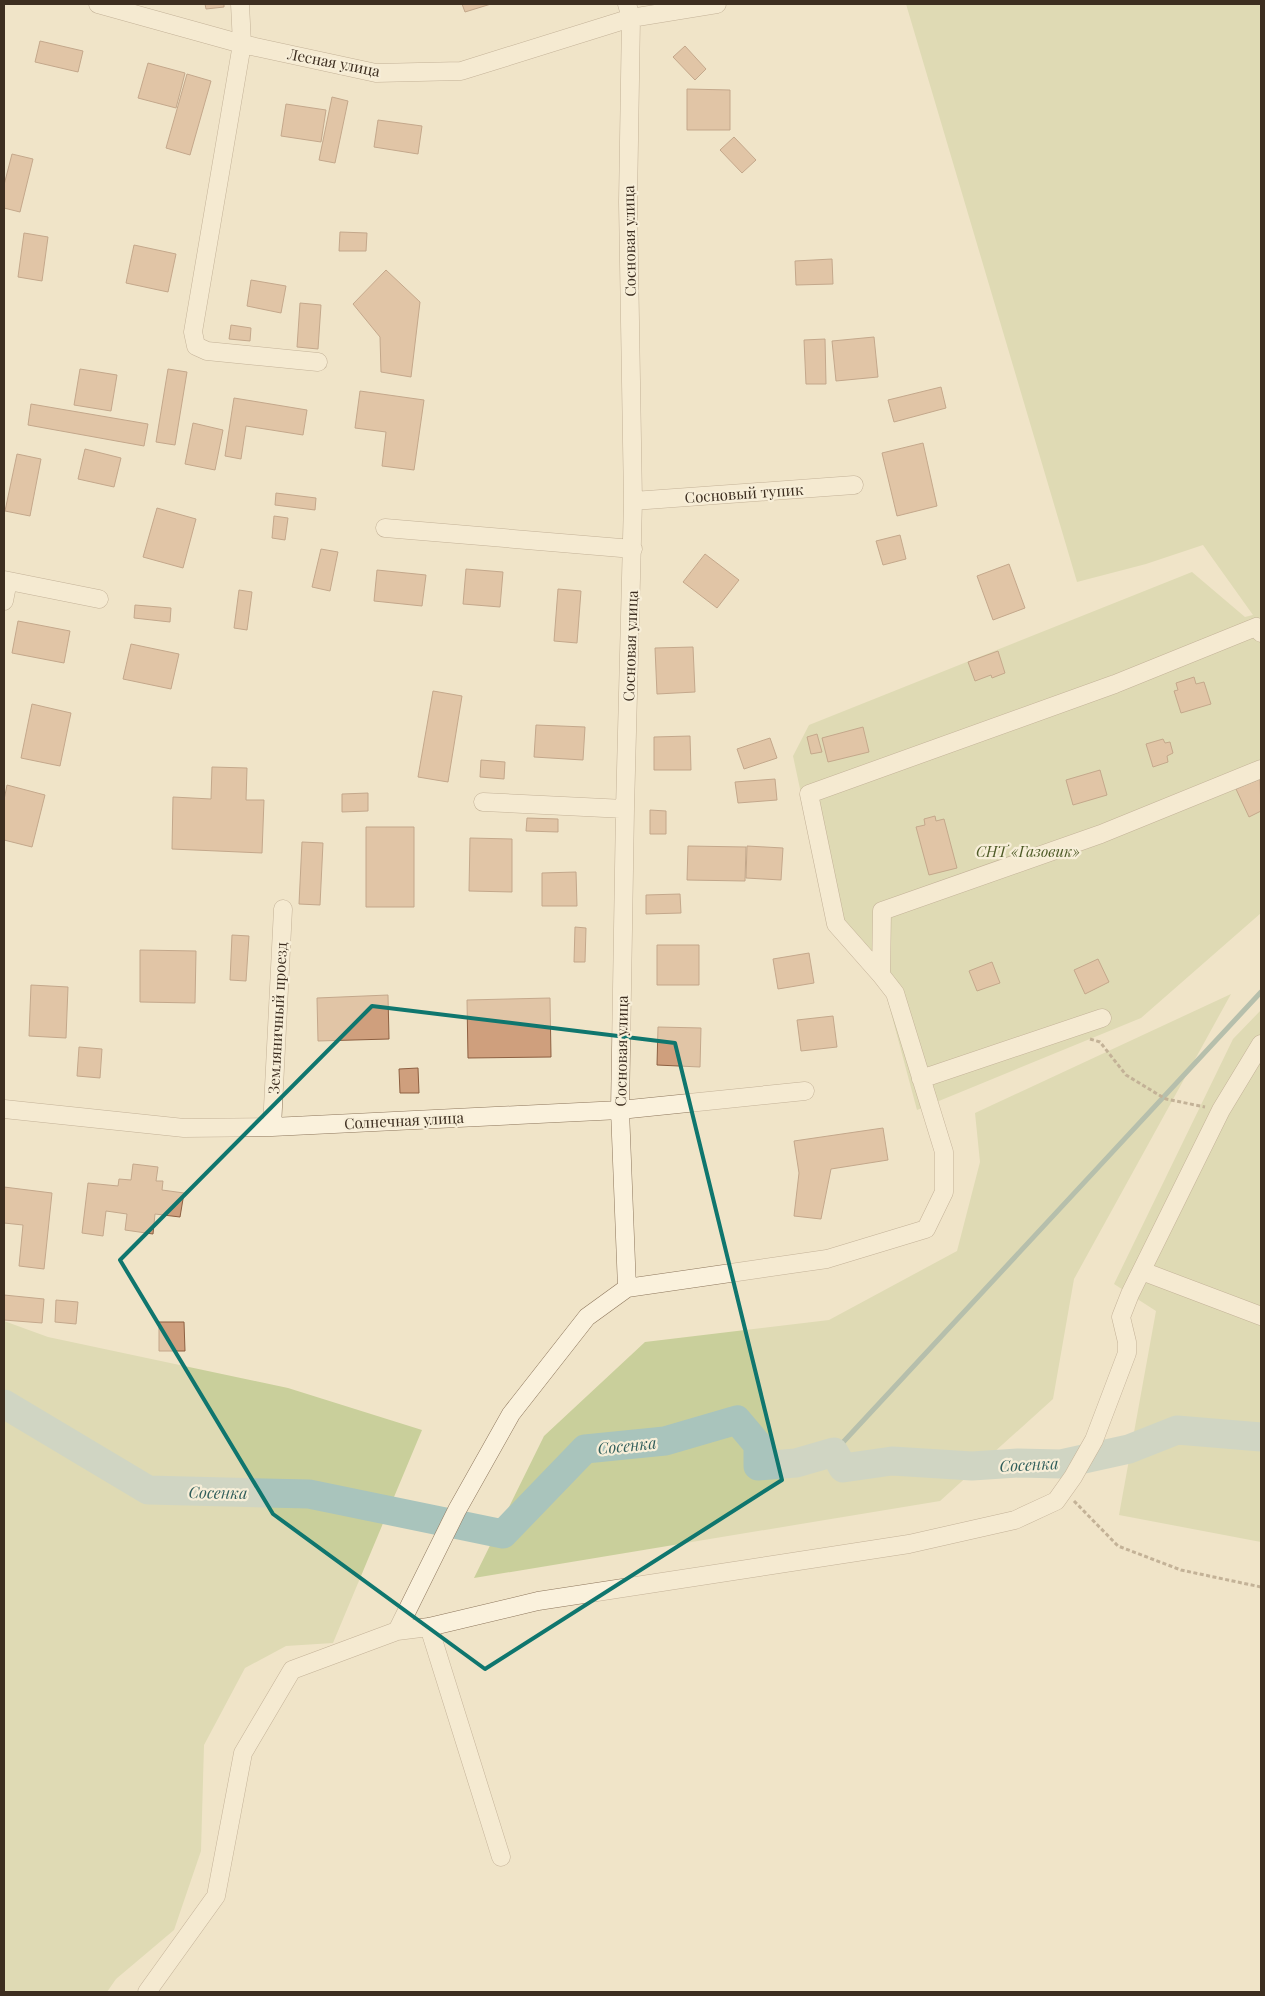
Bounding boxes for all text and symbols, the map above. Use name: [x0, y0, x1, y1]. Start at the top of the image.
street label: Лесная улица: [285, 43, 382, 81]
street label: Сосновая улица: [618, 185, 640, 297]
street label: Сосновый тупик: [684, 479, 804, 507]
street label: Сосновая улица: [618, 590, 642, 702]
park label: СНТ «Газовик»: [976, 841, 1080, 861]
street label: Земляничный проезд: [263, 941, 291, 1095]
street label: Сосновая улица: [610, 995, 632, 1107]
street label: Солнечная улица: [344, 1107, 465, 1133]
water label: Сосенка: [597, 1431, 657, 1459]
water label: Сосенка: [999, 1452, 1059, 1476]
water label: Сосенка: [188, 1481, 248, 1503]

